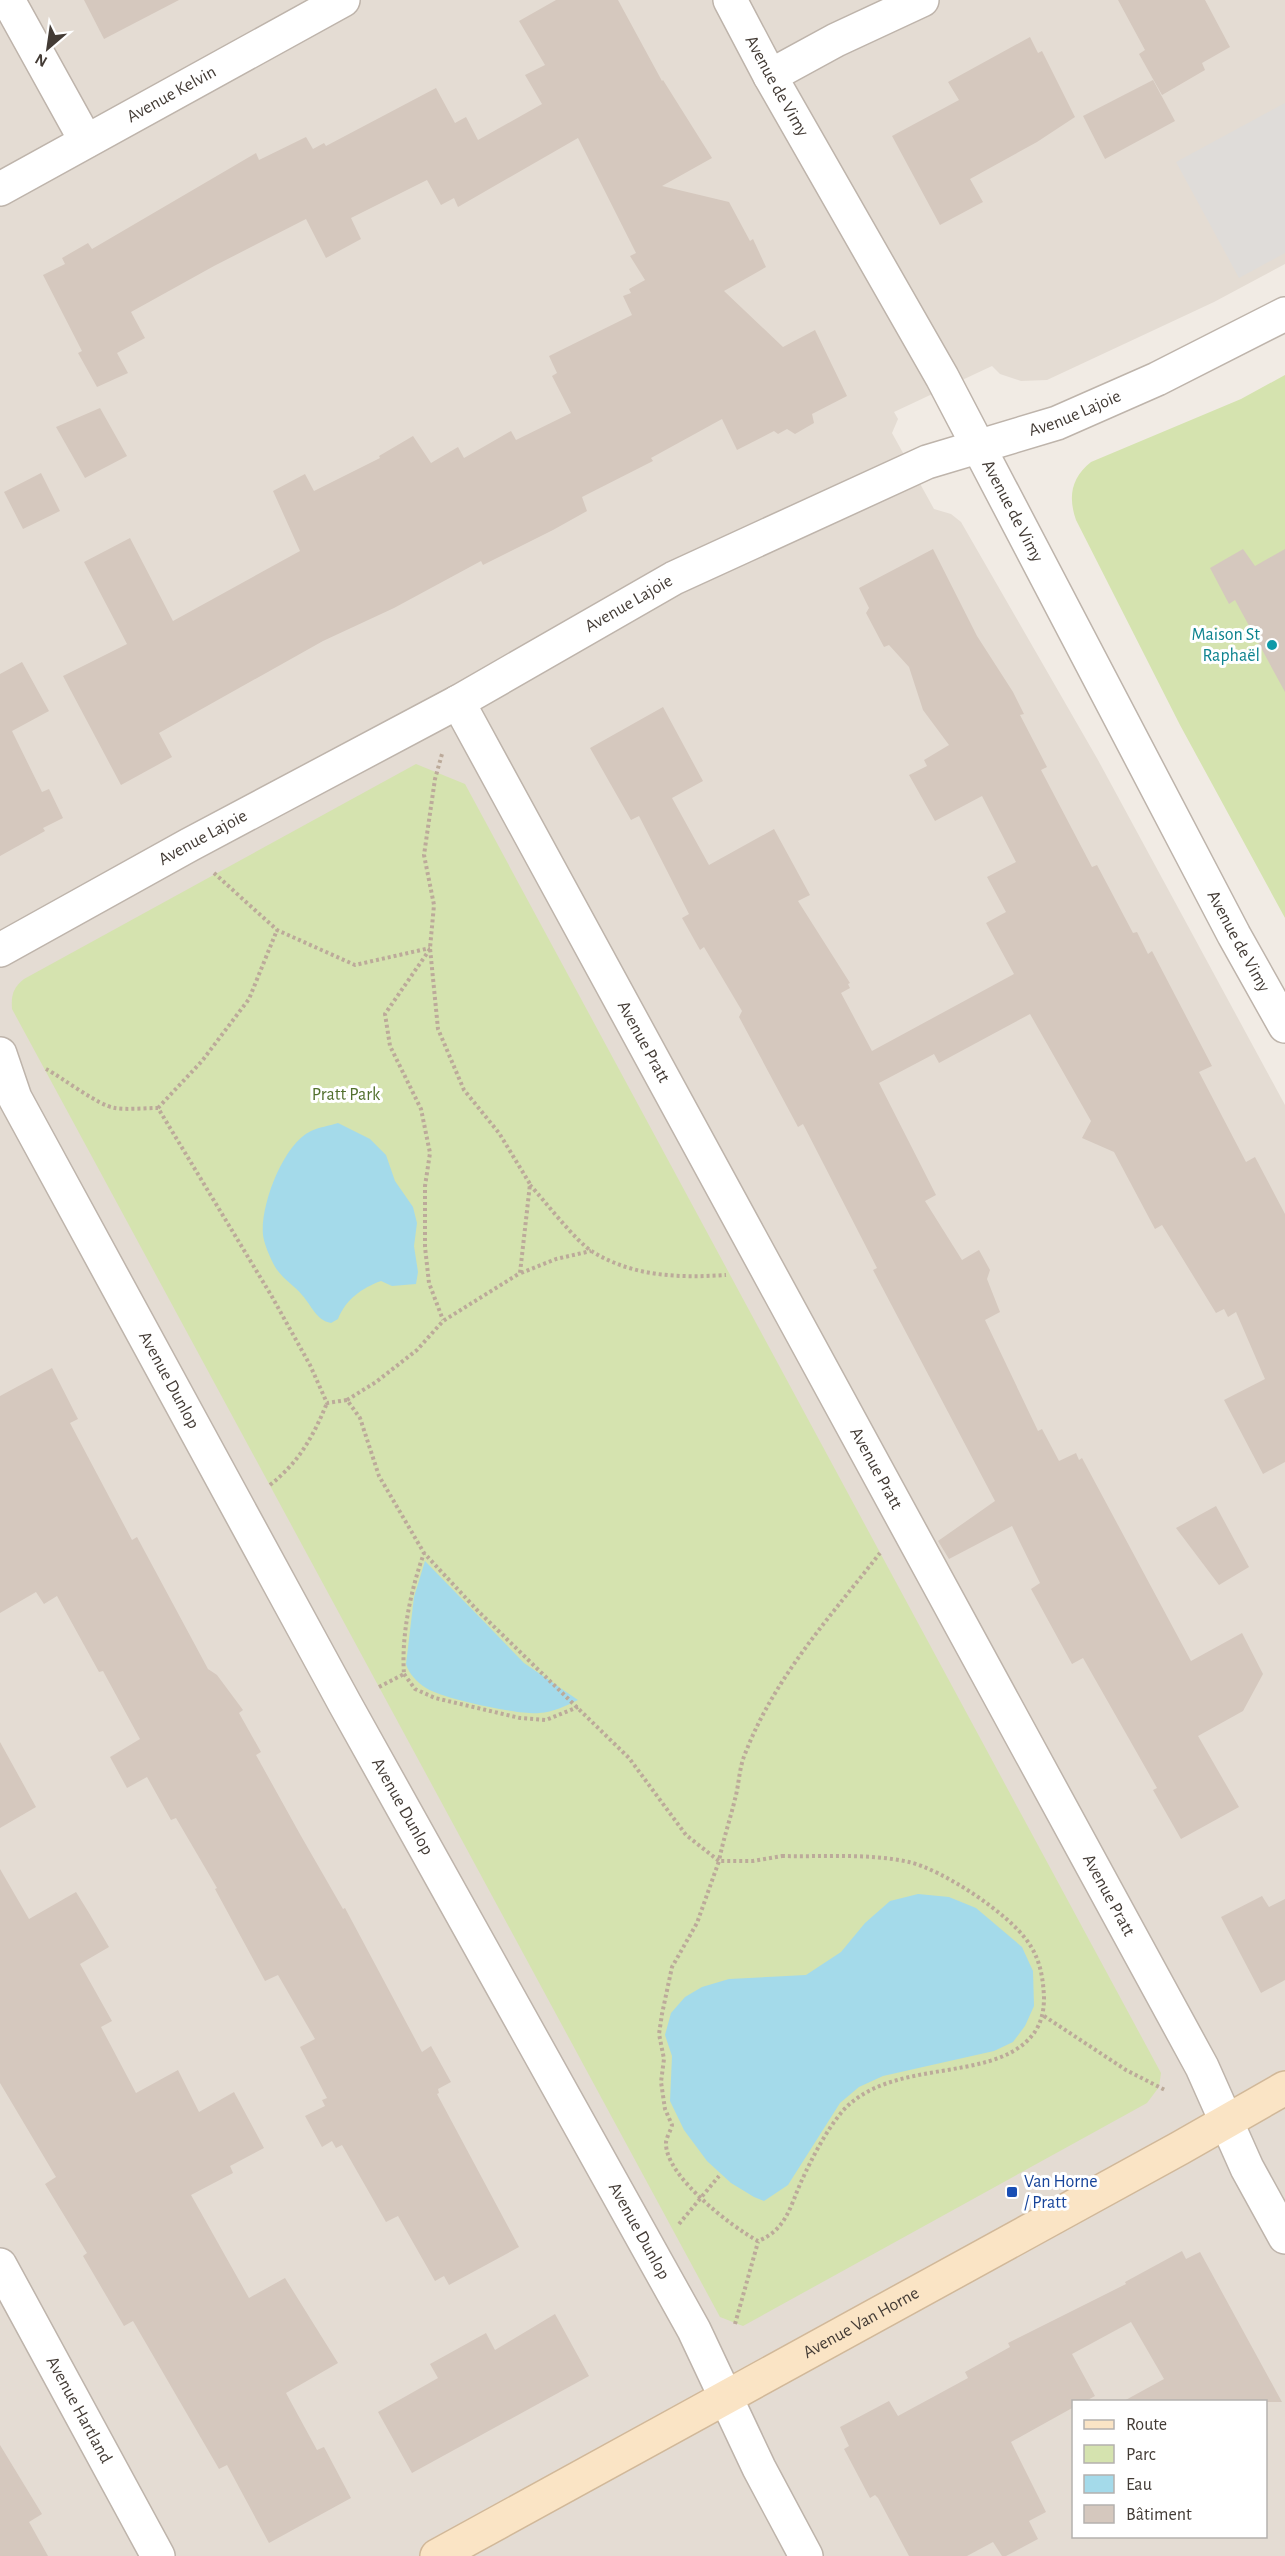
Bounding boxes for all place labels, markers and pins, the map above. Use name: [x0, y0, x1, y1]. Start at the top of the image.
place label: Maison St Raphaël: [1191, 626, 1260, 665]
marker: Maison St Raphaël: [1265, 638, 1279, 652]
place label: Van Horne / Pratt: [1024, 2173, 1098, 2212]
marker: Van Horne / Pratt: [1005, 2185, 1019, 2199]

